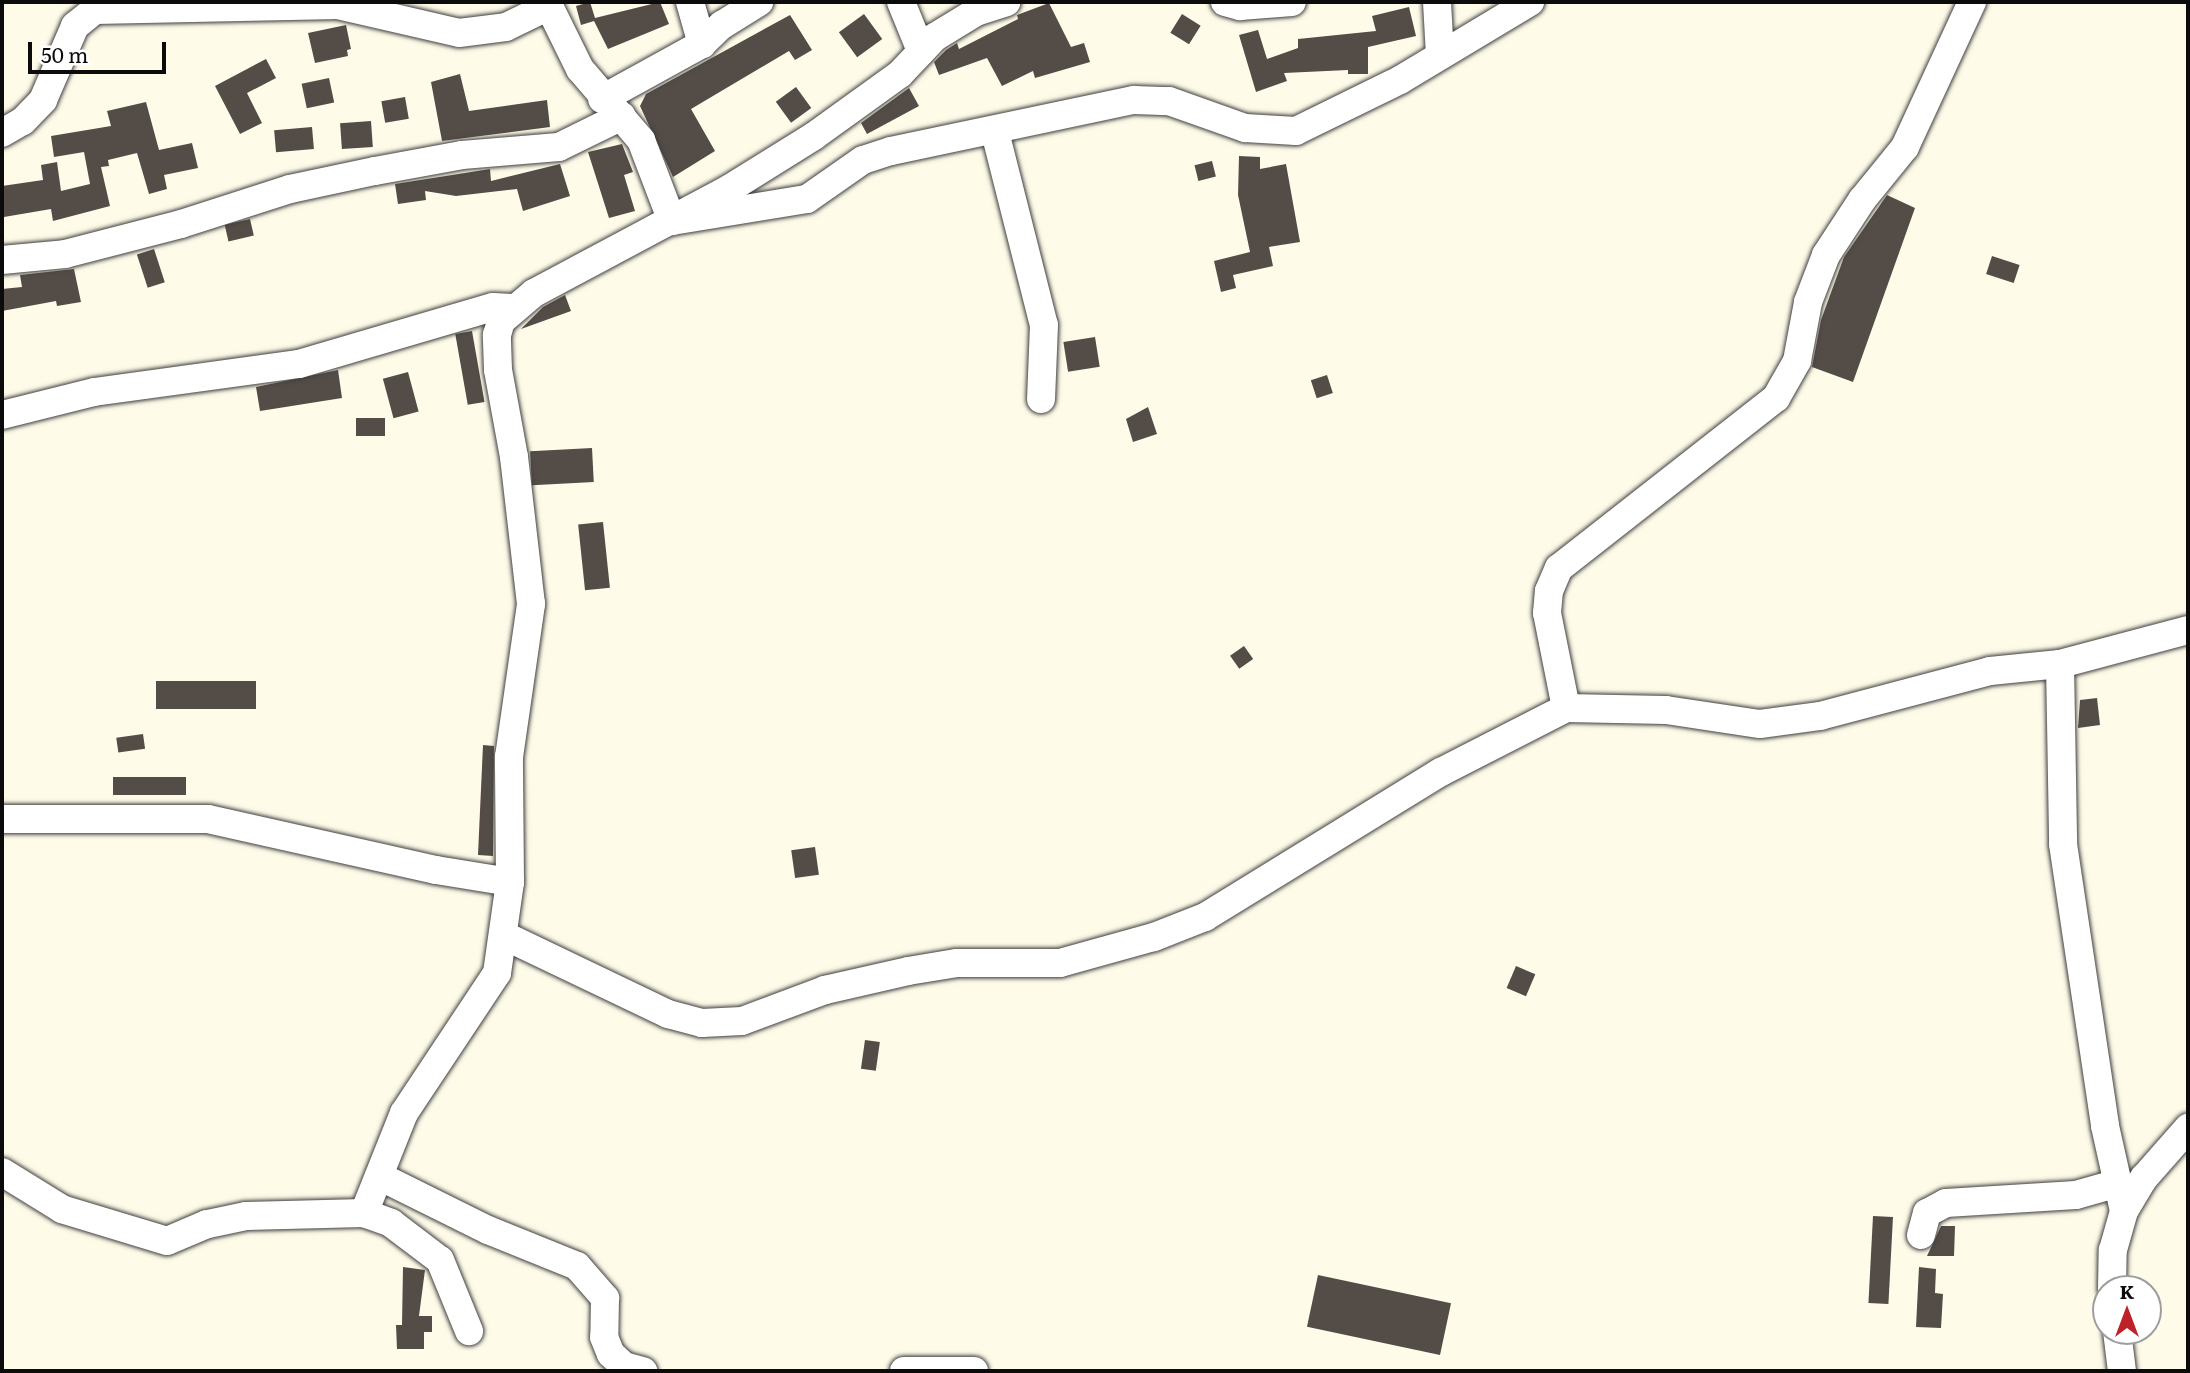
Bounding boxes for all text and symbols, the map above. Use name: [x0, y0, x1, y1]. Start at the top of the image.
scale bar: [32, 28, 170, 72]
text: 50 m: [41, 38, 88, 69]
north arrow: [2092, 1275, 2162, 1345]
text: K: [2120, 1277, 2134, 1305]

